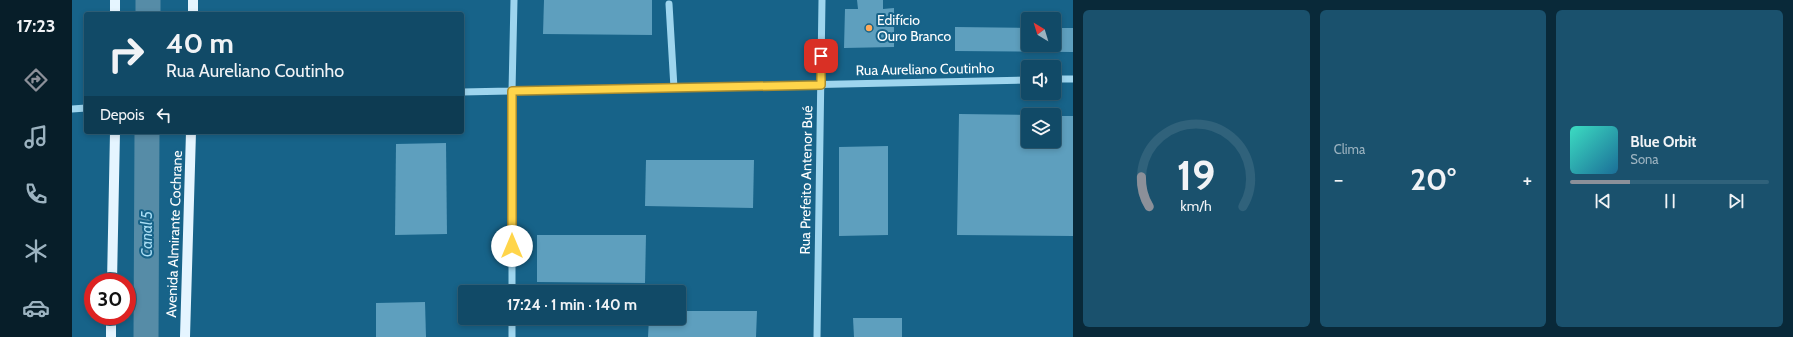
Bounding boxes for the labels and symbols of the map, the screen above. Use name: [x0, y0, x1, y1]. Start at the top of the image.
place label: Edifício Ouro Branco: [877, 11, 952, 45]
north arrow: [1021, 12, 1061, 52]
marker: Edifício Ouro Branco: [864, 23, 874, 33]
pin: [804, 39, 838, 73]
street label: Rua Aureliano Coutinho: [856, 59, 995, 79]
street label: Rua Prefeito Antenor Bué: [796, 105, 816, 255]
street label: Avenida Almirante Cochrane: [162, 150, 186, 318]
water label: Canal 5: [138, 210, 156, 257]
position arrow: [491, 225, 533, 267]
speed limit sign: 30: [84, 273, 136, 325]

